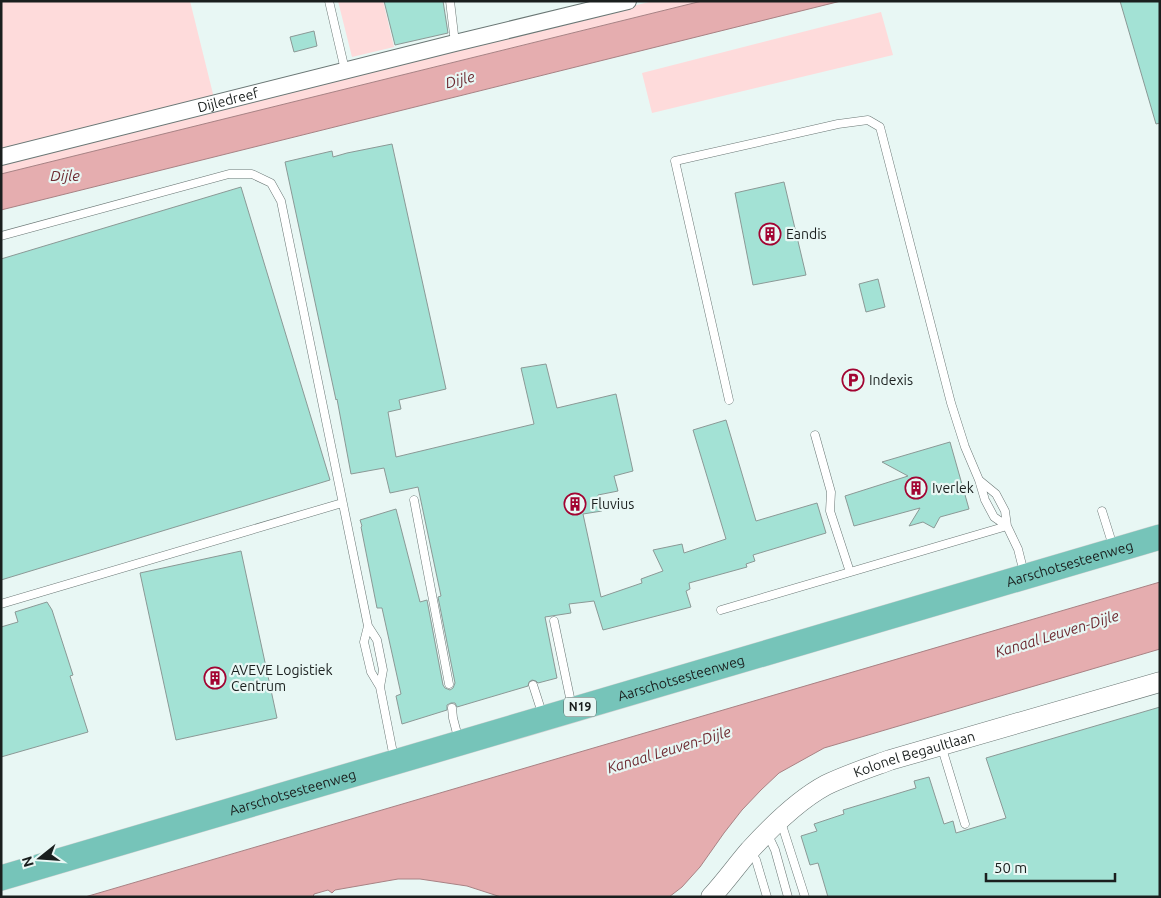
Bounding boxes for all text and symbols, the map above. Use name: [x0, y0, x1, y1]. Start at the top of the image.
water label: Dijle: [443, 68, 477, 91]
street label: Dijledreef: [196, 84, 261, 115]
water label: Dijle: [50, 167, 80, 184]
building icon: Eandis: [758, 222, 782, 246]
place label: Eandis: [786, 226, 827, 242]
parking icon: Indexis: [841, 368, 865, 392]
place label: Indexis: [869, 372, 913, 388]
building icon: Iverlek: [904, 476, 928, 500]
place label: Iverlek: [932, 480, 974, 496]
building icon: Fluvius: [563, 492, 587, 516]
place label: Fluvius: [591, 496, 634, 512]
street label: Aarschotsesteenweg: [1004, 537, 1135, 590]
water label: Kanaal Leuven-Dijle: [993, 606, 1121, 660]
street label: Aarschotsesteenweg: [616, 652, 746, 704]
place label: AVEVE Logistiek Centrum: [231, 662, 333, 694]
building icon: AVEVE Logistiek Centrum: [203, 666, 227, 690]
road number: N19: [564, 698, 596, 716]
water label: Kanaal Leuven-Dijle: [605, 722, 733, 776]
street label: Kolonel Begaultlaan: [851, 728, 977, 781]
street label: Aarschotsesteenweg: [227, 766, 358, 818]
north arrow: [15, 833, 65, 883]
scale bar: [986, 850, 1115, 882]
text: N: [18, 854, 37, 869]
text: 50 m: [994, 859, 1027, 876]

